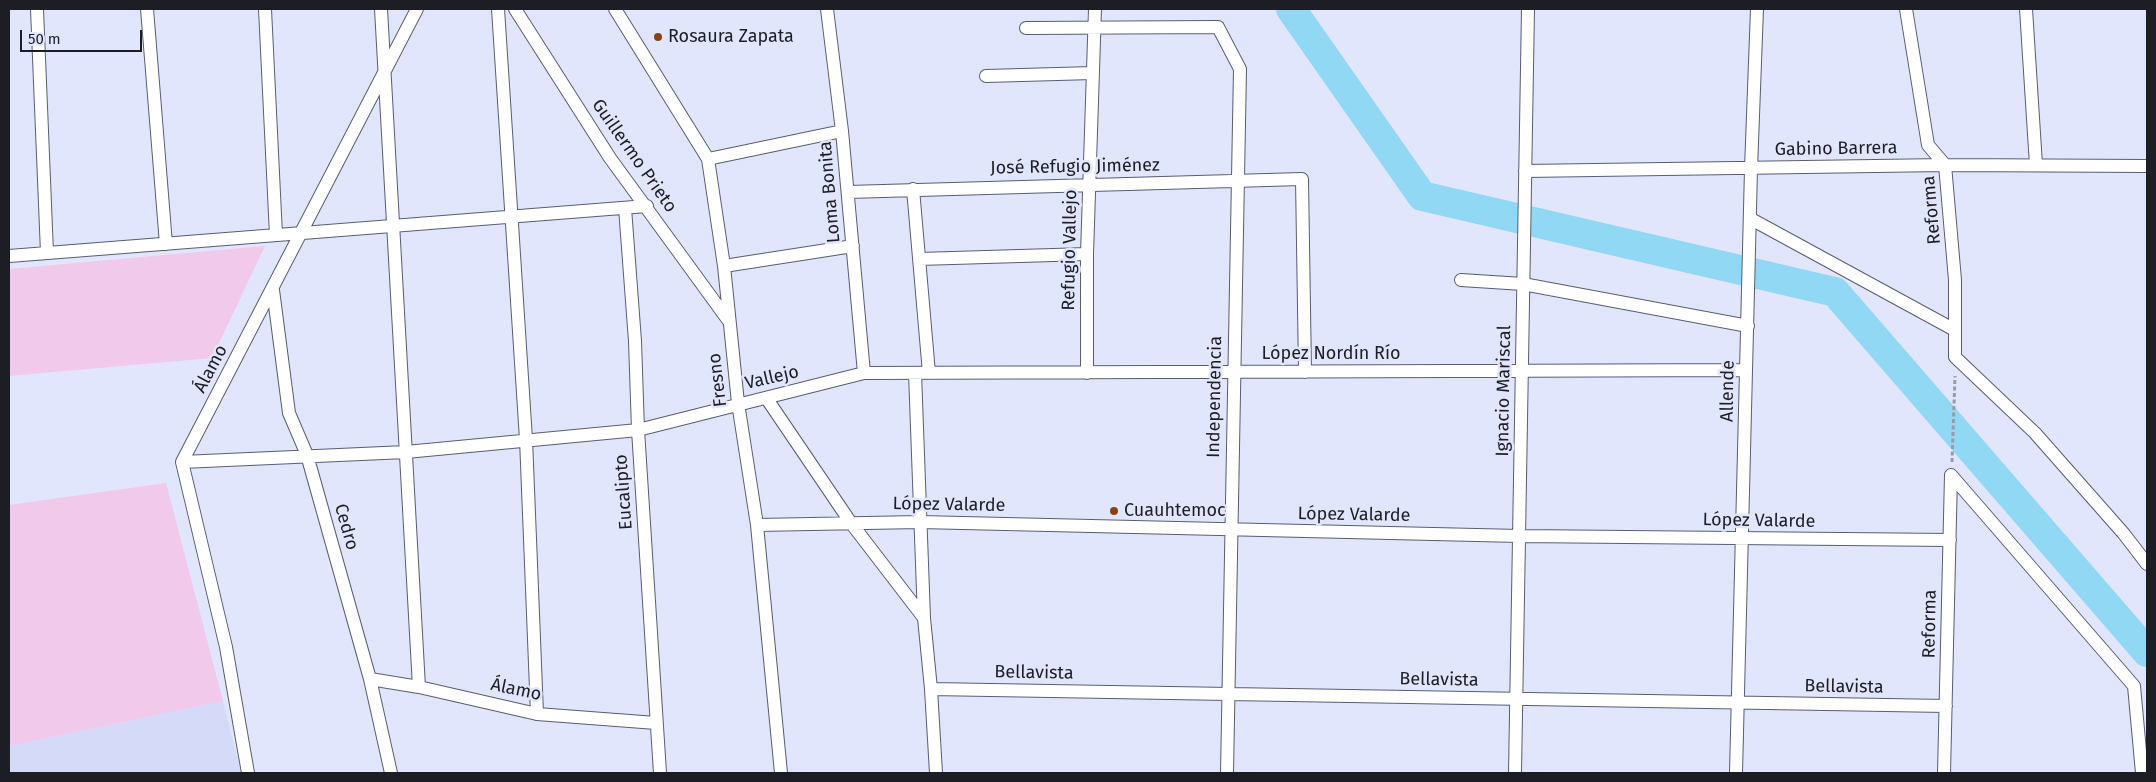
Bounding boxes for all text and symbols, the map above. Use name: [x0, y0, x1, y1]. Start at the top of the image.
scale bar: [22, 20, 145, 52]
place label: Rosaura Zapata: [668, 26, 794, 48]
text: 50 m: [28, 30, 61, 48]
marker: Rosaura Zapata: [652, 31, 664, 43]
street label: Guillermo Prieto: [587, 95, 681, 217]
street label: Gabino Barrera: [1774, 137, 1898, 161]
street label: Loma Bonita: [815, 140, 845, 244]
street label: José Refugio Jiménez: [990, 155, 1160, 179]
street label: Reforma: [1918, 175, 1946, 245]
street label: Refugio Vallejo: [1058, 189, 1082, 311]
street label: Ignacio Mariscal: [1492, 325, 1516, 457]
street label: Independencia: [1203, 336, 1227, 458]
street label: Álamo: [189, 341, 233, 397]
street label: López Nordín Río: [1261, 343, 1401, 365]
street label: Fresno: [704, 352, 732, 408]
street label: Allende: [1717, 360, 1739, 422]
street label: Vallejo: [743, 361, 801, 395]
street label: Eucalipto: [611, 454, 637, 530]
street label: López Valarde: [892, 493, 1006, 517]
place label: Cuauhtemoc: [1124, 500, 1226, 522]
street label: Cedro: [329, 501, 363, 553]
street label: López Valarde: [1297, 503, 1411, 527]
marker: Cuauhtemoc: [1108, 505, 1120, 517]
street label: López Valarde: [1702, 509, 1816, 533]
street label: Reforma: [1919, 589, 1941, 659]
street label: Bellavista: [994, 662, 1074, 684]
street label: Bellavista: [1399, 669, 1479, 691]
street label: Álamo: [489, 674, 543, 706]
street label: Bellavista: [1804, 676, 1884, 698]

